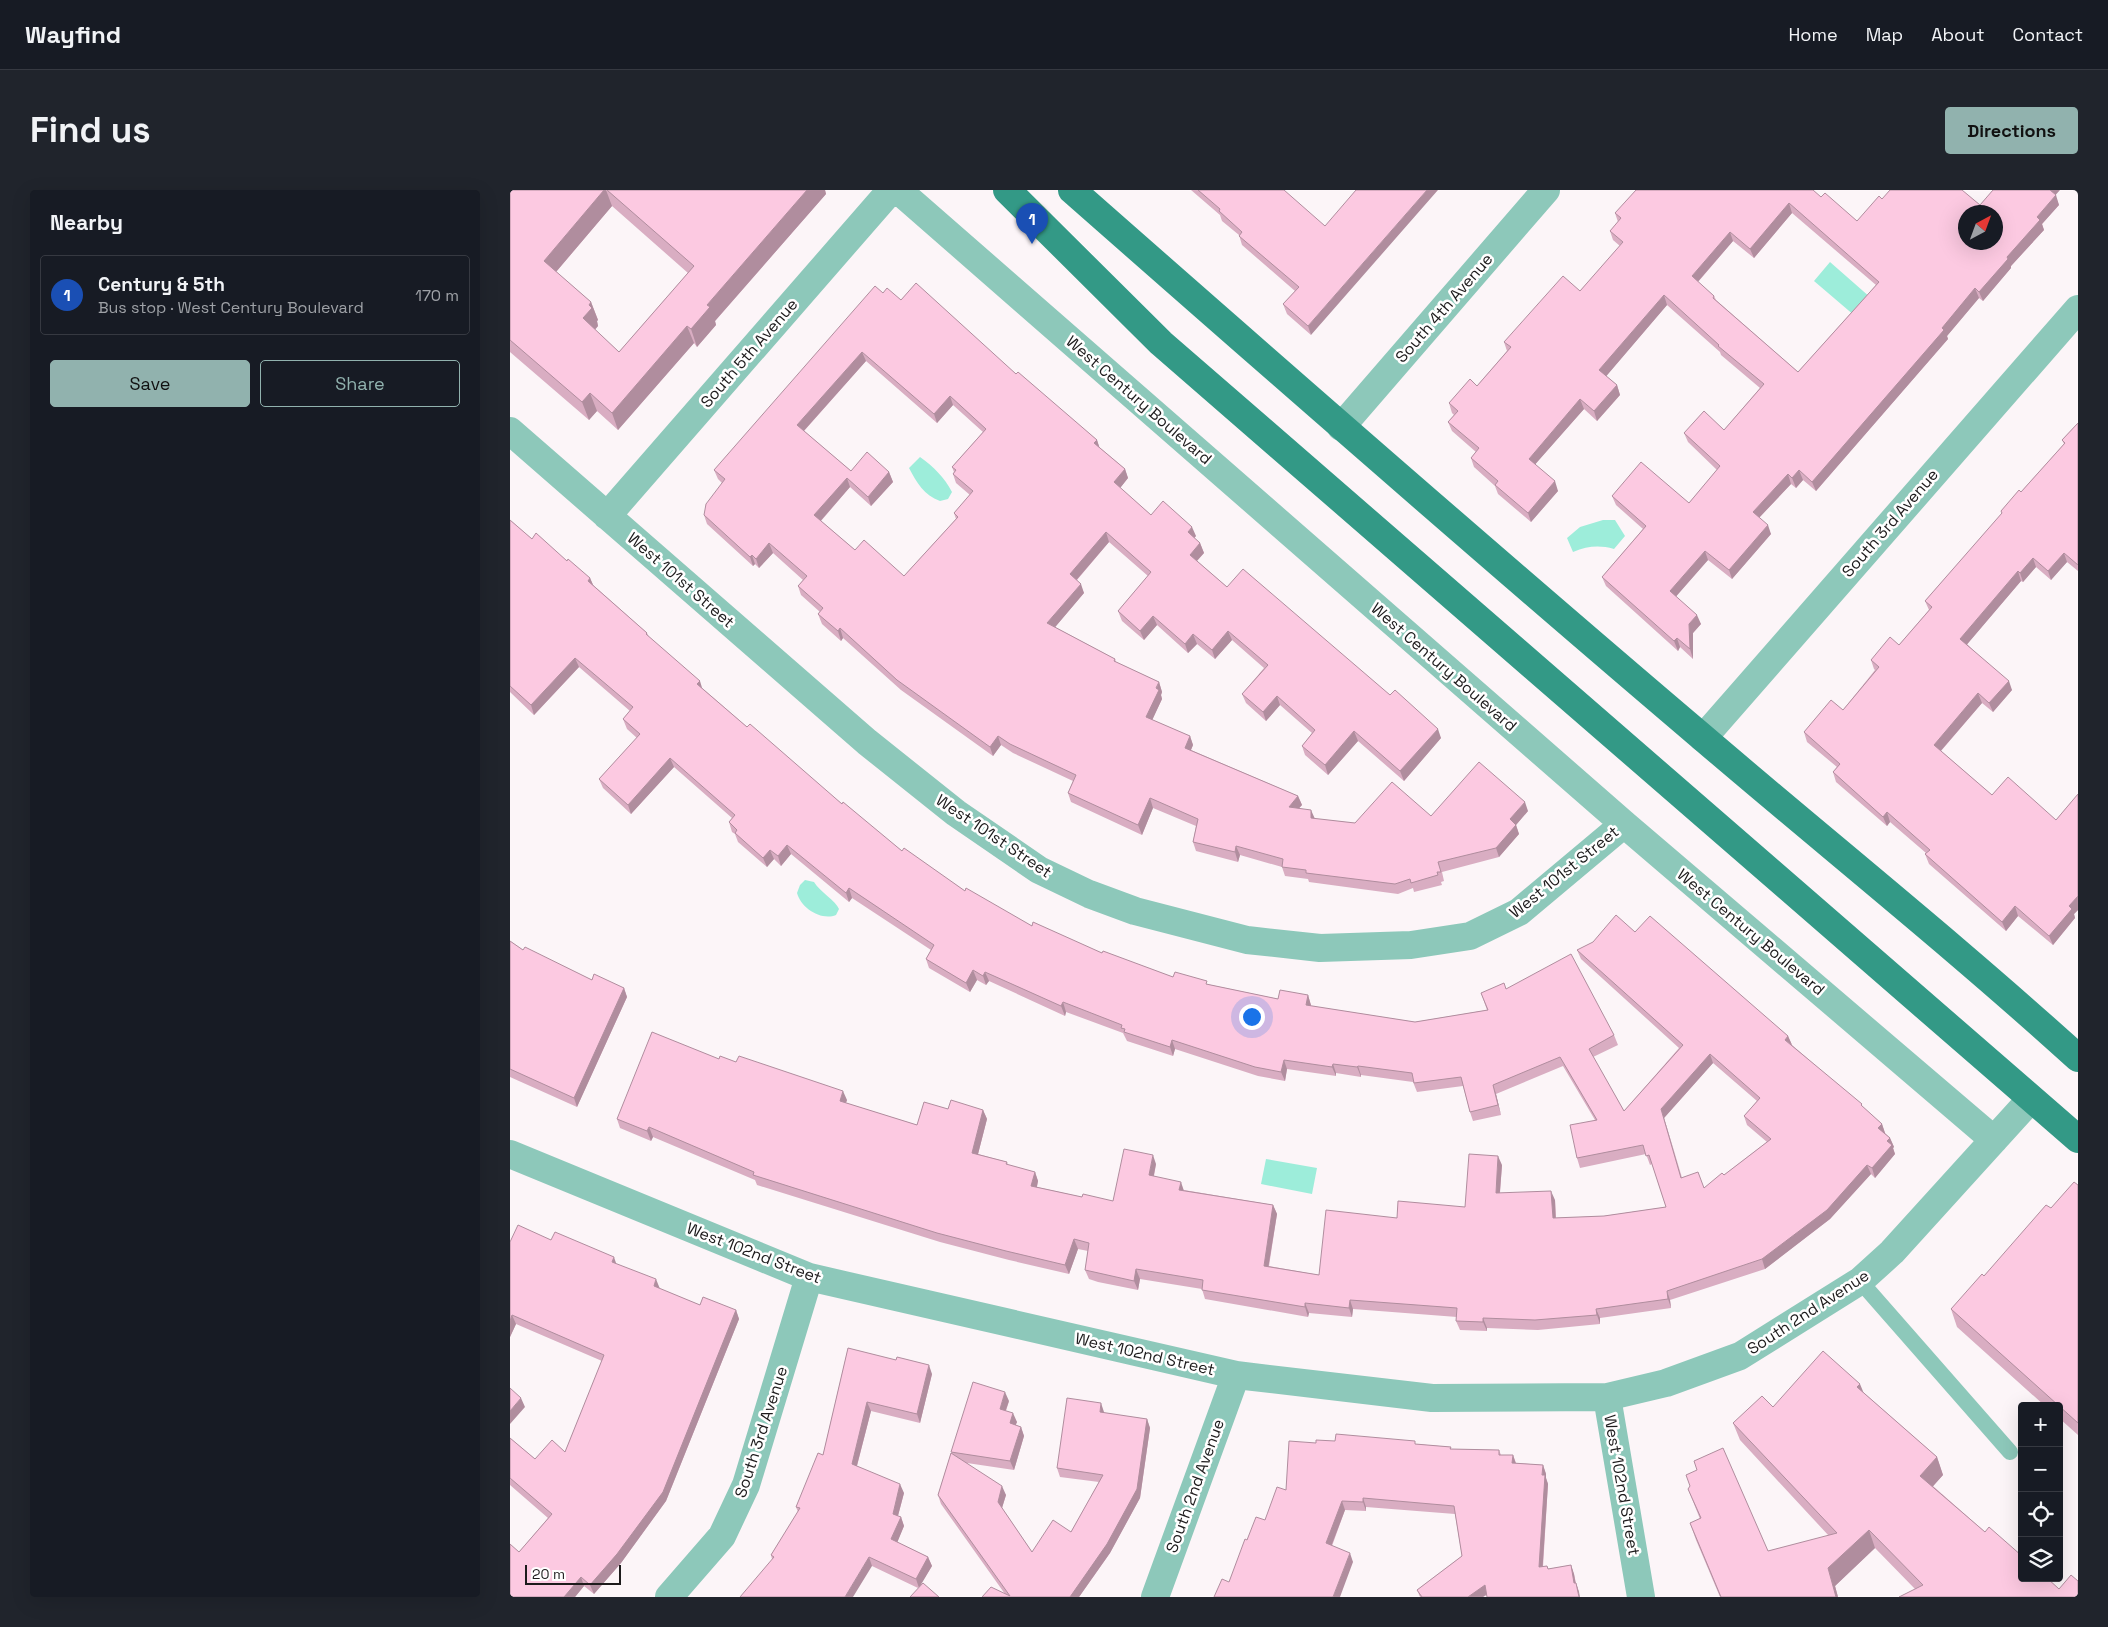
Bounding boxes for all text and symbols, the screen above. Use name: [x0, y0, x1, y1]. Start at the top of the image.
text: Wayfind: [25, 19, 121, 50]
text: Home: [1789, 23, 1838, 46]
text: Map: [1866, 23, 1903, 46]
text: About: [1931, 23, 1985, 46]
text: Contact: [2013, 23, 2083, 46]
button: Directions: [1945, 107, 2078, 154]
text: Find us: [30, 108, 151, 152]
pin: 1: [1016, 203, 1048, 244]
north arrow: [1958, 205, 2003, 250]
text: Nearby: [50, 209, 123, 236]
street label: South 4th Avenue: [1391, 249, 1497, 367]
text: Century & 5th: [98, 272, 225, 297]
text: 1: [63, 285, 71, 306]
text: 170 m: [415, 285, 459, 306]
street label: South 5th Avenue: [696, 294, 802, 412]
text: Bus stop · West Century Boulevard: [98, 297, 364, 318]
street label: West Century Boulevard: [1062, 331, 1216, 469]
button: Save: [50, 360, 250, 407]
button: Share: [260, 360, 460, 407]
street label: South 3rd Avenue: [1837, 464, 1943, 582]
street label: West 101st Street: [623, 528, 739, 632]
street label: West Century Boulevard: [1367, 598, 1521, 736]
street label: West 101st Street: [932, 789, 1056, 883]
street label: West 101st Street: [1505, 821, 1623, 923]
street label: West Century Boulevard: [1673, 864, 1829, 1000]
your location: [1239, 1004, 1265, 1030]
street label: West 102nd Street: [684, 1218, 824, 1288]
street label: South 2nd Avenue: [1743, 1265, 1873, 1359]
street label: West 102nd Street: [1073, 1328, 1217, 1380]
street label: South 3rd Avenue: [730, 1364, 792, 1500]
map controls: [2018, 1402, 2063, 1582]
button: +: [2018, 1402, 2063, 1447]
street label: West 102nd Street: [1599, 1413, 1645, 1557]
street label: South 2nd Avenue: [1161, 1416, 1229, 1556]
button: −: [2018, 1447, 2063, 1492]
button: locate: [2018, 1492, 2063, 1537]
button: layers: [2018, 1537, 2063, 1582]
scale bar: [525, 1562, 621, 1585]
text: 20 m: [532, 1565, 565, 1583]

